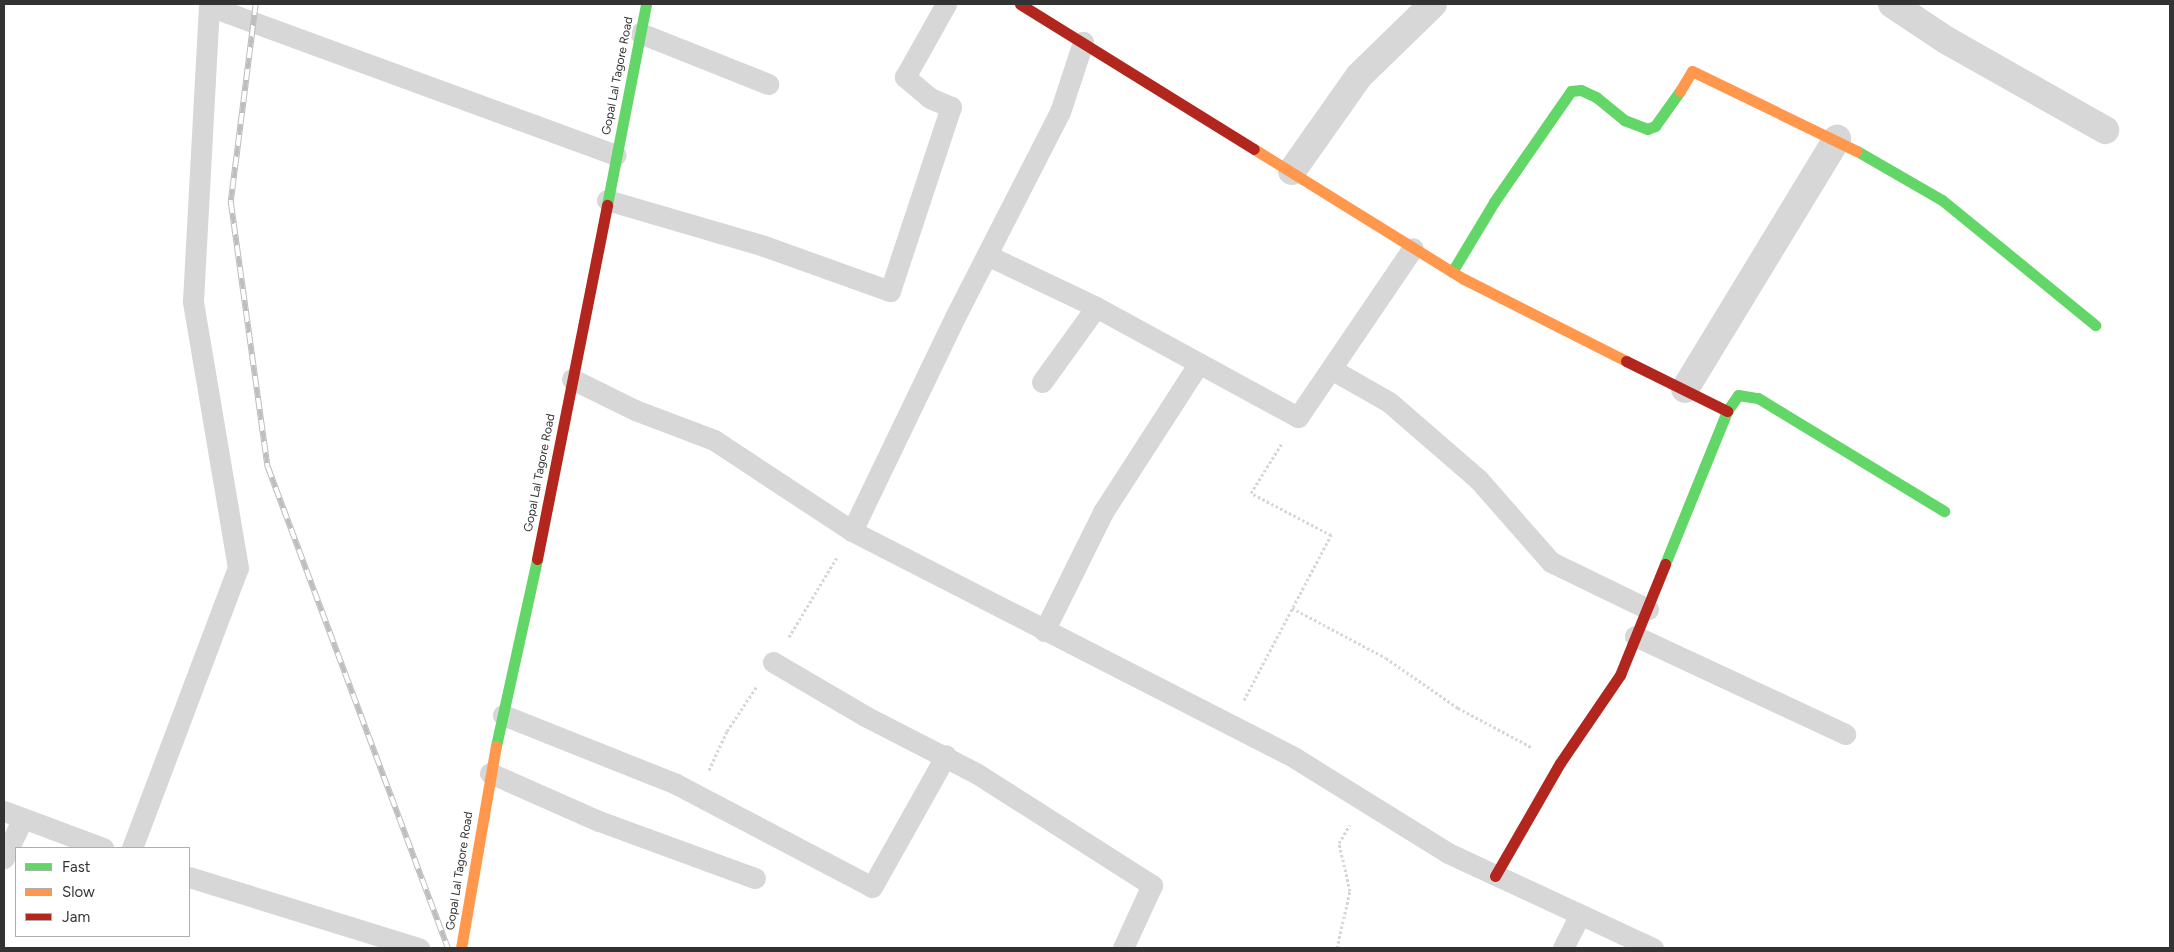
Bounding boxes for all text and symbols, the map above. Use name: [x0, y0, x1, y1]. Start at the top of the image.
street label: Gopal Lal Tagore Road: [599, 16, 637, 136]
street label: Gopal Lal Tagore Road: [521, 413, 559, 533]
street label: Gopal Lal Tagore Road: [443, 811, 477, 931]
legend: [15, 847, 190, 937]
text: Fast: [62, 858, 90, 876]
text: Slow: [62, 883, 95, 901]
text: Jam: [62, 908, 90, 926]

